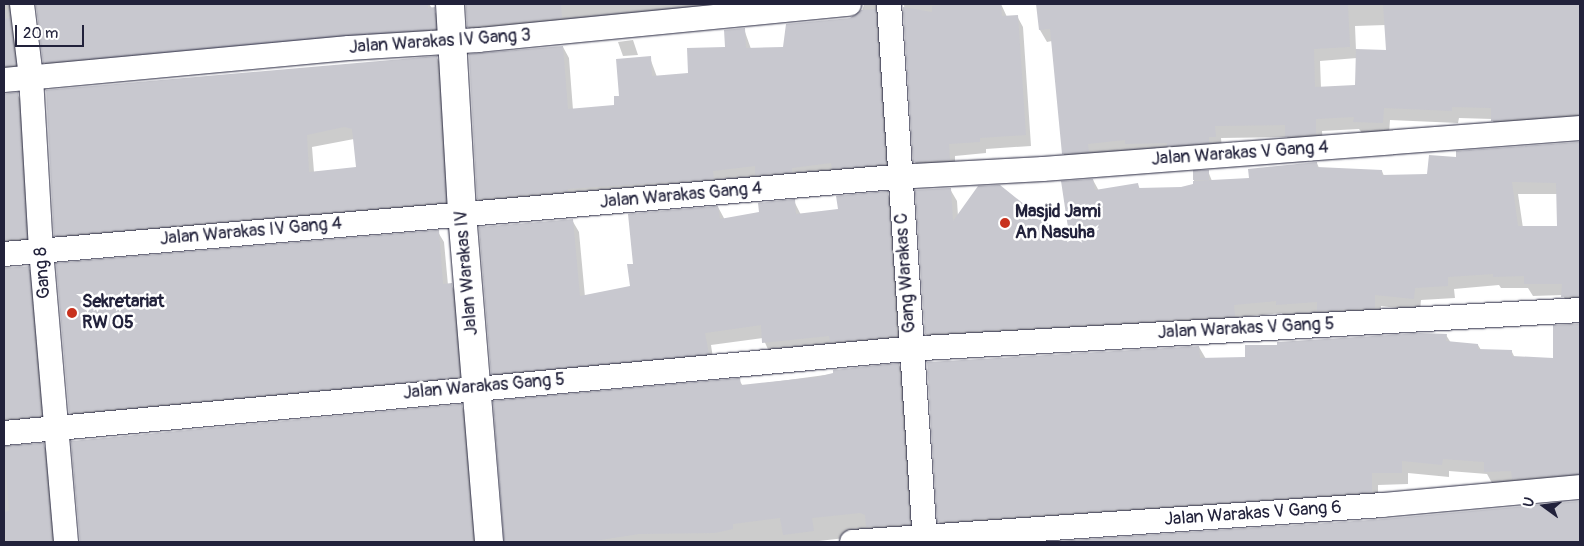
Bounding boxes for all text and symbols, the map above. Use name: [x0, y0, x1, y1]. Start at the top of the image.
scale bar: [18, 15, 86, 47]
text: 20 m: [23, 24, 58, 43]
street label: Jalan Warakas IV Gang 3: [348, 25, 532, 59]
street label: Jalan Warakas V Gang 4: [1151, 137, 1329, 171]
street label: Jalan Warakas Gang 4: [599, 178, 763, 214]
place label: Masjid Jami An Nasuha: [1015, 202, 1101, 244]
street label: Jalan Warakas IV: [451, 210, 483, 336]
street label: Gang Warakas C: [891, 212, 921, 334]
street label: Jalan Warakas IV Gang 4: [159, 213, 343, 251]
marker: Masjid Jami An Nasuha: [999, 217, 1011, 229]
street label: Gang 8: [30, 246, 56, 300]
place label: Sekretariat RW 05: [82, 292, 164, 334]
marker: Sekretariat RW 05: [66, 307, 78, 319]
street label: Jalan Warakas V Gang 5: [1157, 314, 1335, 344]
street label: Jalan Warakas Gang 5: [402, 369, 566, 405]
north arrow: [1519, 481, 1569, 531]
text: U: [1520, 496, 1538, 509]
street label: Jalan Warakas V Gang 6: [1164, 497, 1342, 531]

